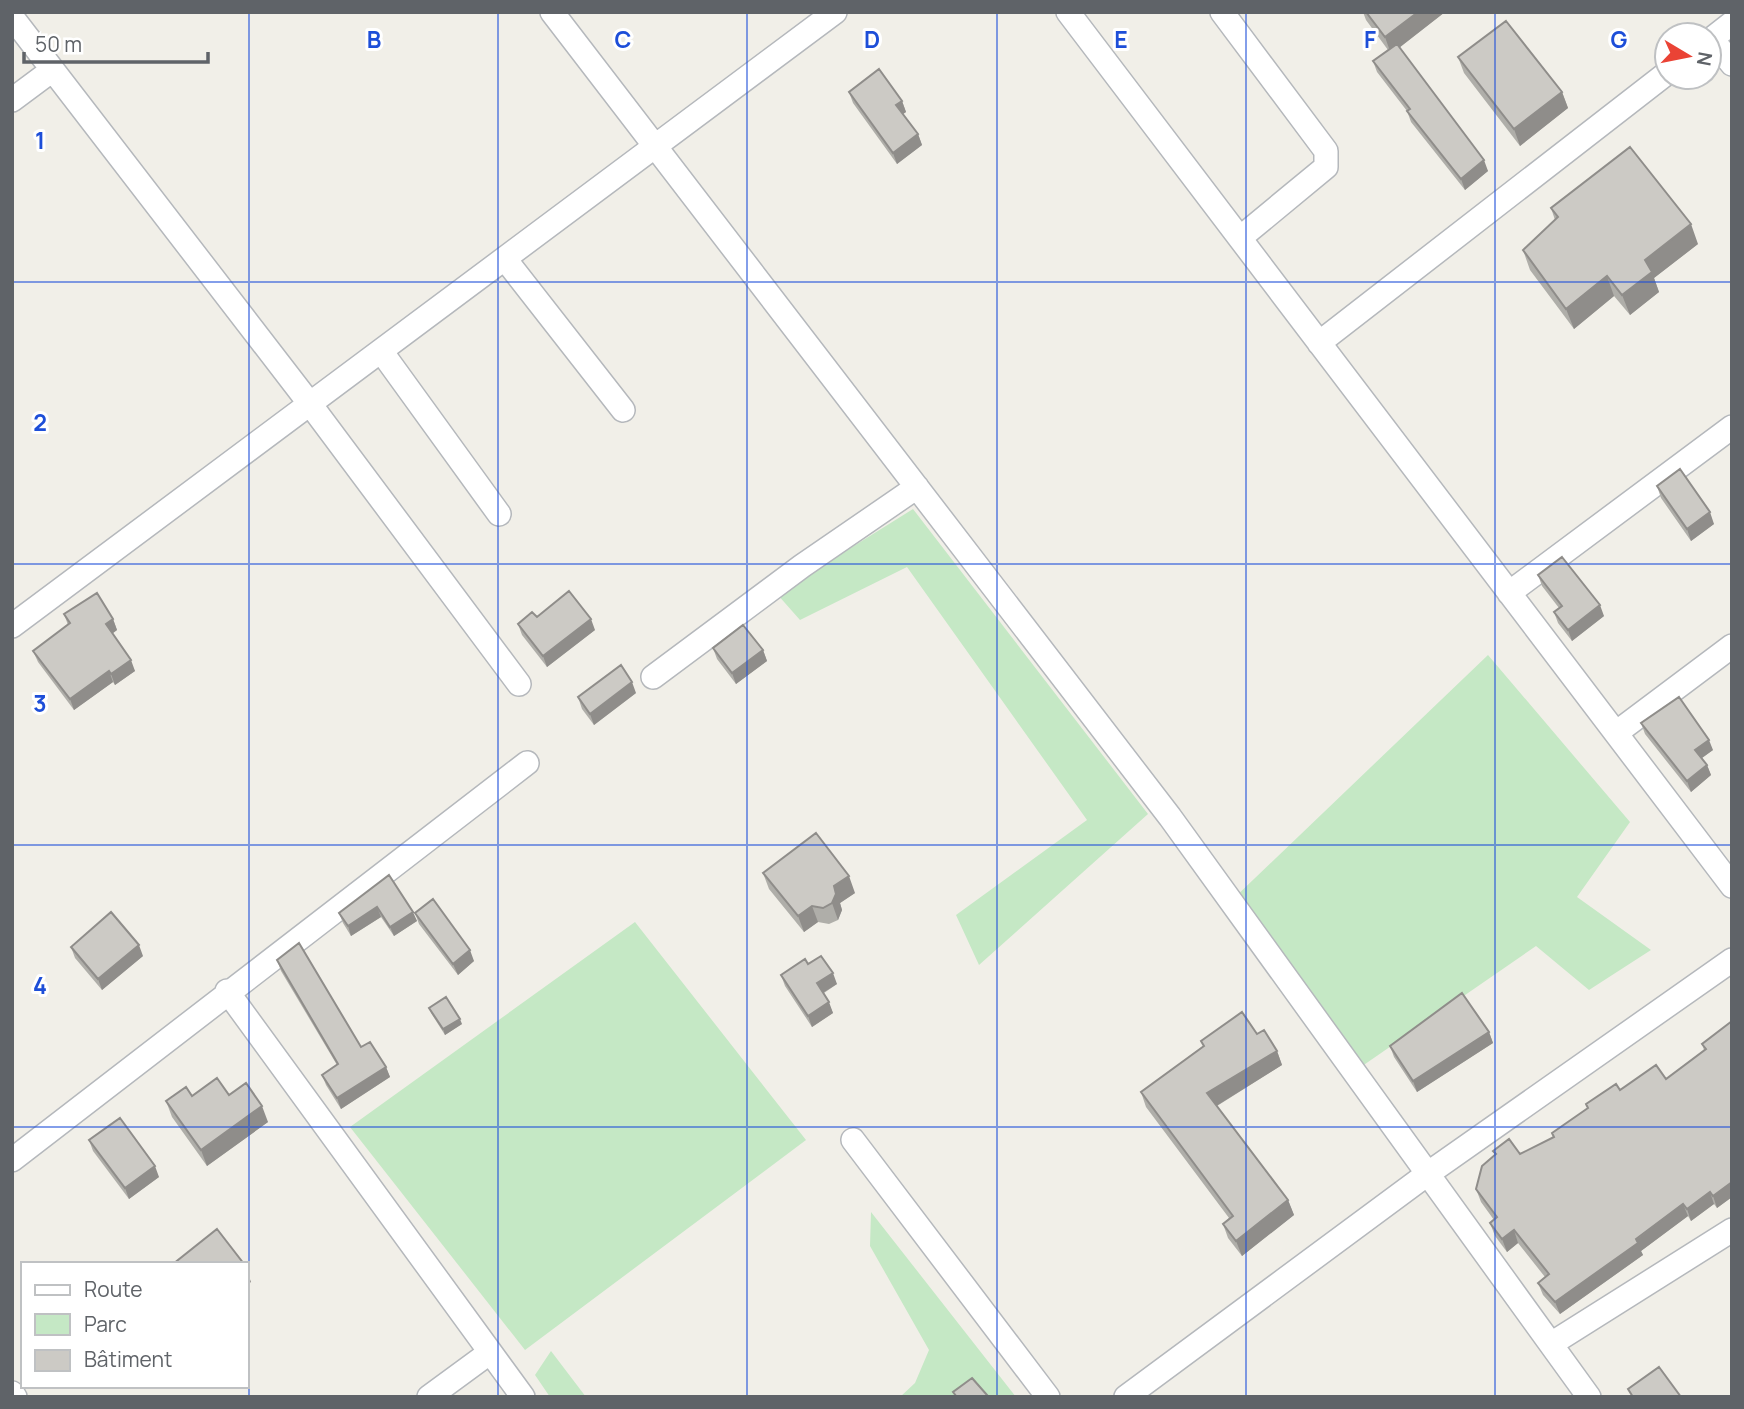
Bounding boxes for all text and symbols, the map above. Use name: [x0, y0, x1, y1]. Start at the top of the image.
scale bar: [24, 21, 208, 65]
north arrow: [1653, 21, 1723, 91]
text: B: [367, 23, 381, 55]
text: C: [615, 23, 632, 55]
text: D: [864, 23, 880, 55]
text: E: [1114, 23, 1128, 55]
text: F: [1364, 23, 1376, 55]
text: G: [1611, 23, 1628, 55]
text: 50 m: [35, 30, 82, 58]
text: N: [1691, 50, 1719, 68]
text: 1: [35, 124, 45, 156]
text: 2: [33, 406, 47, 438]
text: 3: [33, 687, 47, 719]
text: 4: [33, 969, 47, 1001]
legend: [21, 1262, 248, 1388]
text: Route: [84, 1275, 142, 1303]
text: Parc: [84, 1310, 127, 1338]
text: Bâtiment: [84, 1345, 172, 1373]

